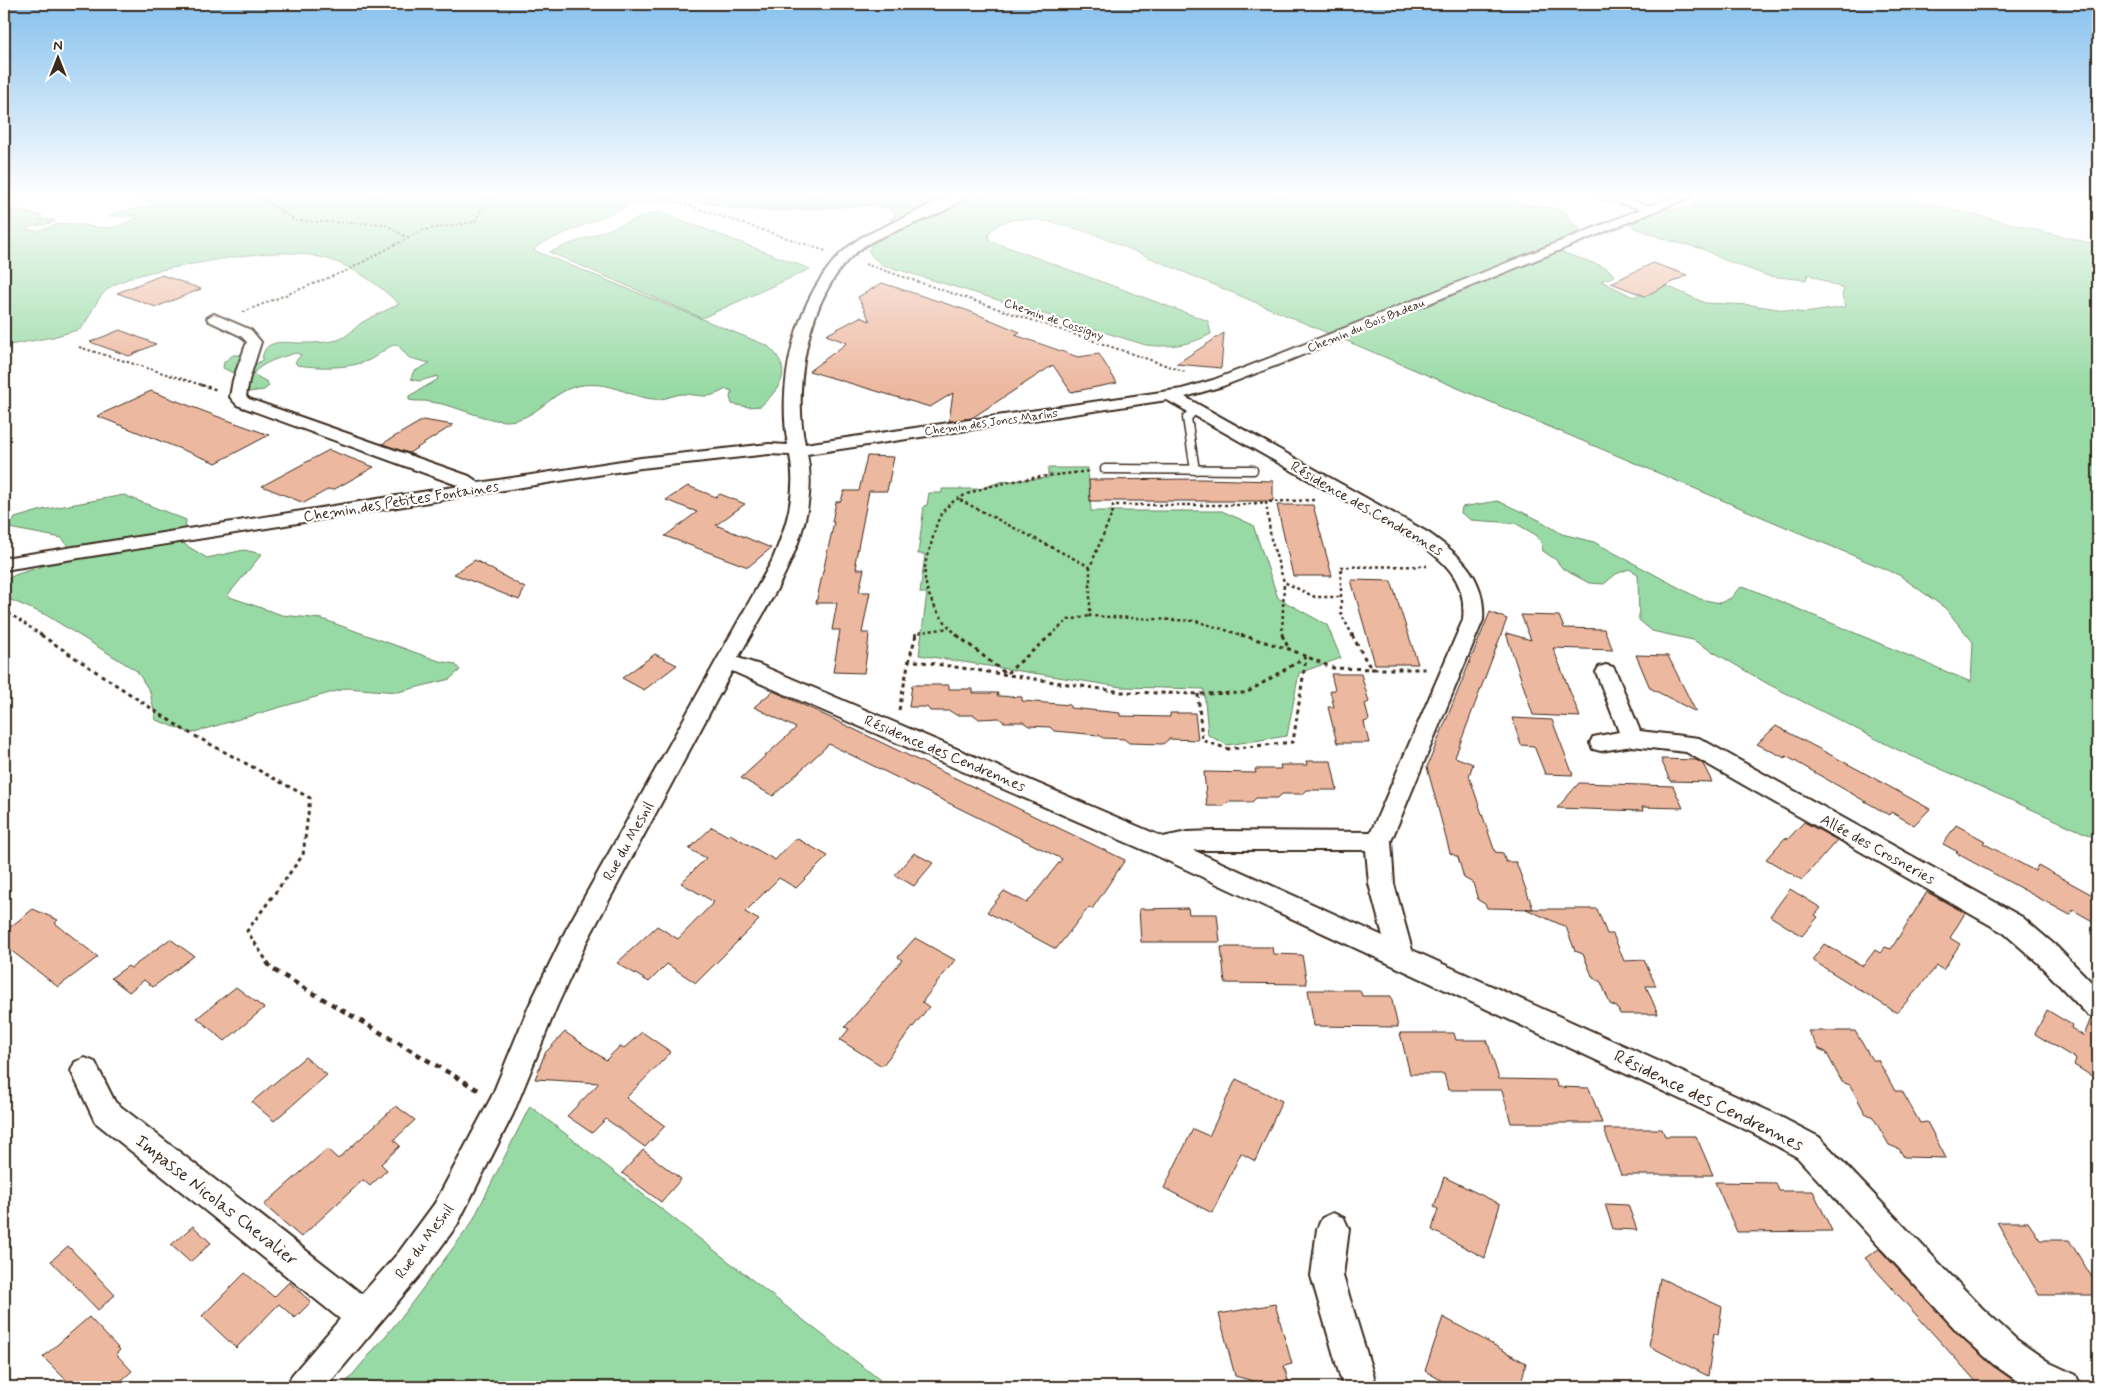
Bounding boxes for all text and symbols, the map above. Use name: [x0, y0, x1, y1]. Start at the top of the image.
north arrow: [32, 32, 82, 82]
text: N: [53, 37, 63, 55]
street label: Chemin de Cossigny: [1002, 295, 1106, 345]
street label: Chemin du Bois Badeau: [1305, 295, 1428, 357]
street label: Chemin des Joncs Marins: [923, 406, 1059, 440]
street label: Résidence des Cendrennes: [1286, 457, 1447, 561]
street label: Chemin des Petites Fontaines: [302, 477, 501, 527]
street label: Résidence des Cendrennes: [861, 711, 1029, 797]
street label: Rue du Mesnil: [599, 798, 659, 885]
street label: Allée des Crosneries: [1817, 810, 1939, 890]
street label: Résidence des Cendrennes: [1610, 1044, 1807, 1157]
street label: Impasse Nicolas Chevalier: [130, 1130, 303, 1272]
street label: Rue du Mesnil: [391, 1200, 459, 1283]

